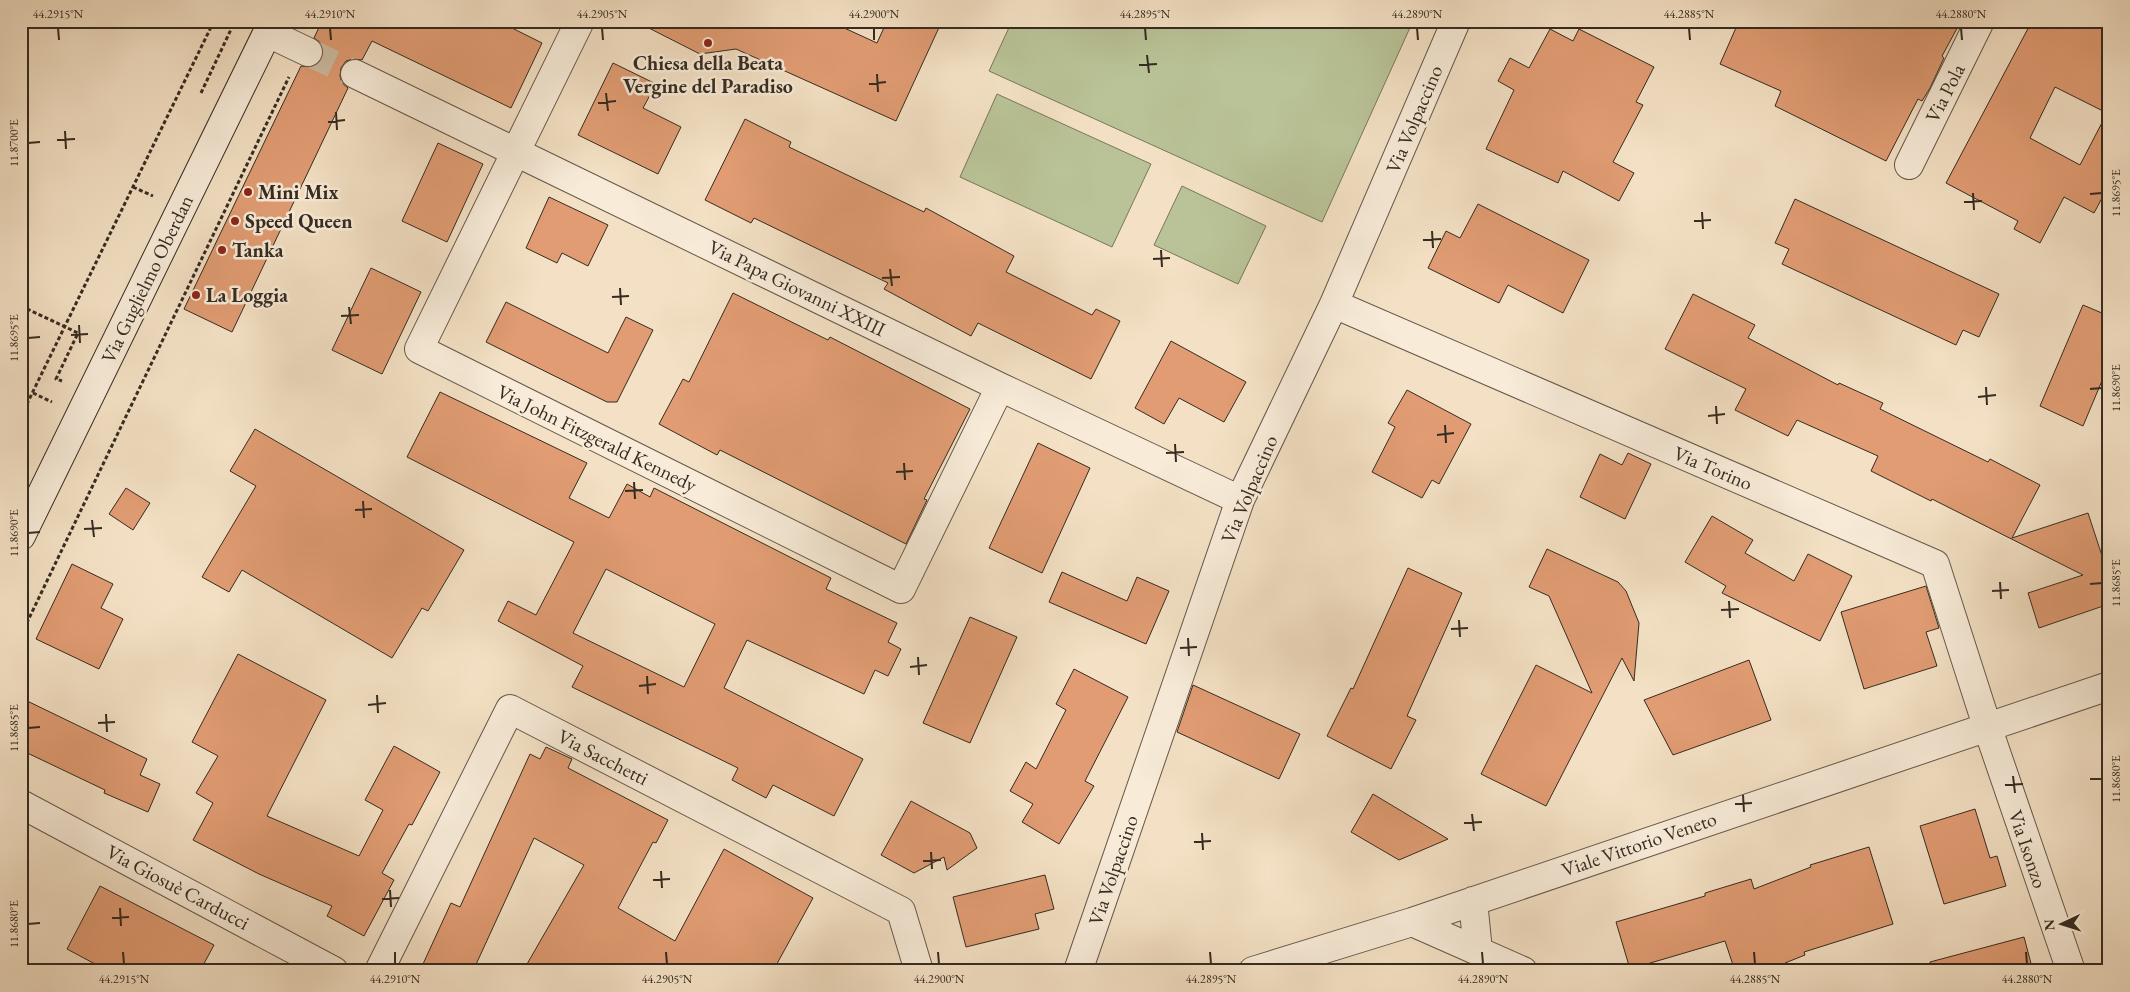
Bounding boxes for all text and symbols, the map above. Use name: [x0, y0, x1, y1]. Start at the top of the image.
text: 44.2915°N: [33, 6, 84, 22]
text: 44.2910°N: [305, 6, 356, 22]
text: 44.2905°N: [577, 6, 628, 22]
text: 44.2900°N: [849, 6, 900, 22]
text: 44.2895°N: [1120, 6, 1171, 22]
text: 44.2890°N: [1392, 6, 1443, 22]
text: 44.2885°N: [1664, 6, 1715, 22]
text: 44.2880°N: [1936, 6, 1987, 22]
marker: Chiesa della Beata Vergine del Paradiso: [702, 37, 714, 49]
place label: Chiesa della Beata Vergine del Paradiso: [623, 50, 793, 99]
street label: Via Pola: [1919, 59, 1971, 127]
street label: Via Volpaccino: [1380, 61, 1448, 177]
text: 11.8700°E: [6, 119, 22, 167]
text: 11.8695°E: [2108, 169, 2124, 217]
place label: Mini Mix: [258, 179, 339, 205]
marker: Mini Mix: [242, 186, 254, 198]
street label: Via Guglielmo Oberdan: [95, 190, 199, 367]
place label: Speed Queen: [245, 208, 353, 234]
marker: Speed Queen: [229, 215, 241, 227]
street label: Via Papa Giovanni XXIII: [704, 234, 890, 342]
place label: Tanka: [232, 237, 284, 263]
marker: Tanka: [216, 244, 228, 256]
place label: La Loggia: [206, 282, 288, 308]
marker: La Loggia: [190, 289, 202, 301]
text: 11.8695°E: [6, 314, 22, 362]
text: 11.8690°E: [2108, 364, 2124, 412]
street label: Via John Fitzgerald Kennedy: [493, 378, 701, 498]
street label: Via Volpaccino: [1215, 431, 1283, 547]
street label: Via Torino: [1670, 440, 1756, 496]
text: 11.8690°E: [6, 509, 22, 557]
text: 11.8685°E: [2108, 559, 2124, 607]
text: 11.8685°E: [6, 704, 22, 752]
street label: Via Sacchetti: [553, 723, 653, 791]
text: 11.8680°E: [2108, 755, 2124, 803]
street label: Viale Vittorio Veneto: [1558, 805, 1720, 883]
street label: Via Isonzo: [2003, 806, 2054, 892]
street label: Via Volpaccino: [1082, 811, 1144, 929]
street label: Via Giosuè Carducci: [102, 838, 254, 936]
text: 11.8680°E: [6, 900, 22, 948]
north arrow: [2038, 900, 2088, 950]
text: N: [2040, 918, 2058, 931]
text: 44.2915°N: [99, 971, 150, 987]
text: 44.2910°N: [370, 971, 421, 987]
text: 44.2905°N: [642, 971, 693, 987]
text: 44.2900°N: [914, 971, 965, 987]
text: 44.2895°N: [1186, 971, 1237, 987]
text: 44.2890°N: [1458, 971, 1509, 987]
text: 44.2885°N: [1730, 971, 1781, 987]
text: 44.2880°N: [2002, 971, 2053, 987]

